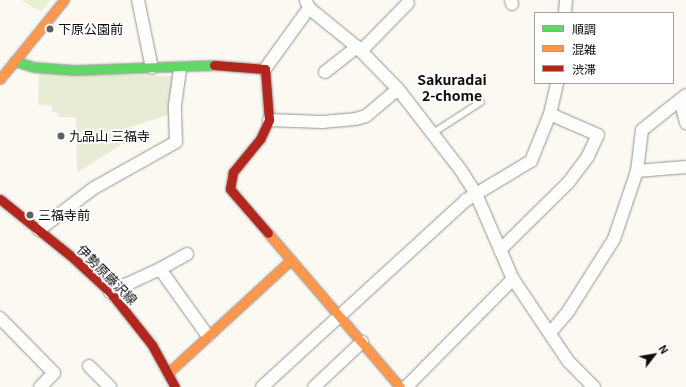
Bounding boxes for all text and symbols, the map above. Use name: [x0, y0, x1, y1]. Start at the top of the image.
legend: [534, 12, 674, 84]
text: 順調: [572, 20, 596, 37]
place label: 下原公園前: [58, 21, 123, 37]
marker: 下原公園前: [45, 24, 55, 34]
text: 混雑: [572, 40, 596, 57]
text: 渋滞: [572, 60, 596, 77]
district label: Sakuradai 2-chome: [417, 71, 487, 104]
place label: 九品山 三福寺: [69, 128, 150, 144]
marker: 九品山 三福寺: [56, 131, 66, 141]
place label: 三福寺前: [38, 207, 90, 223]
marker: 三福寺前: [25, 210, 35, 220]
street label: 伊勢原藤沢線: [74, 242, 140, 308]
north arrow: [634, 335, 674, 375]
text: N: [655, 341, 673, 356]

